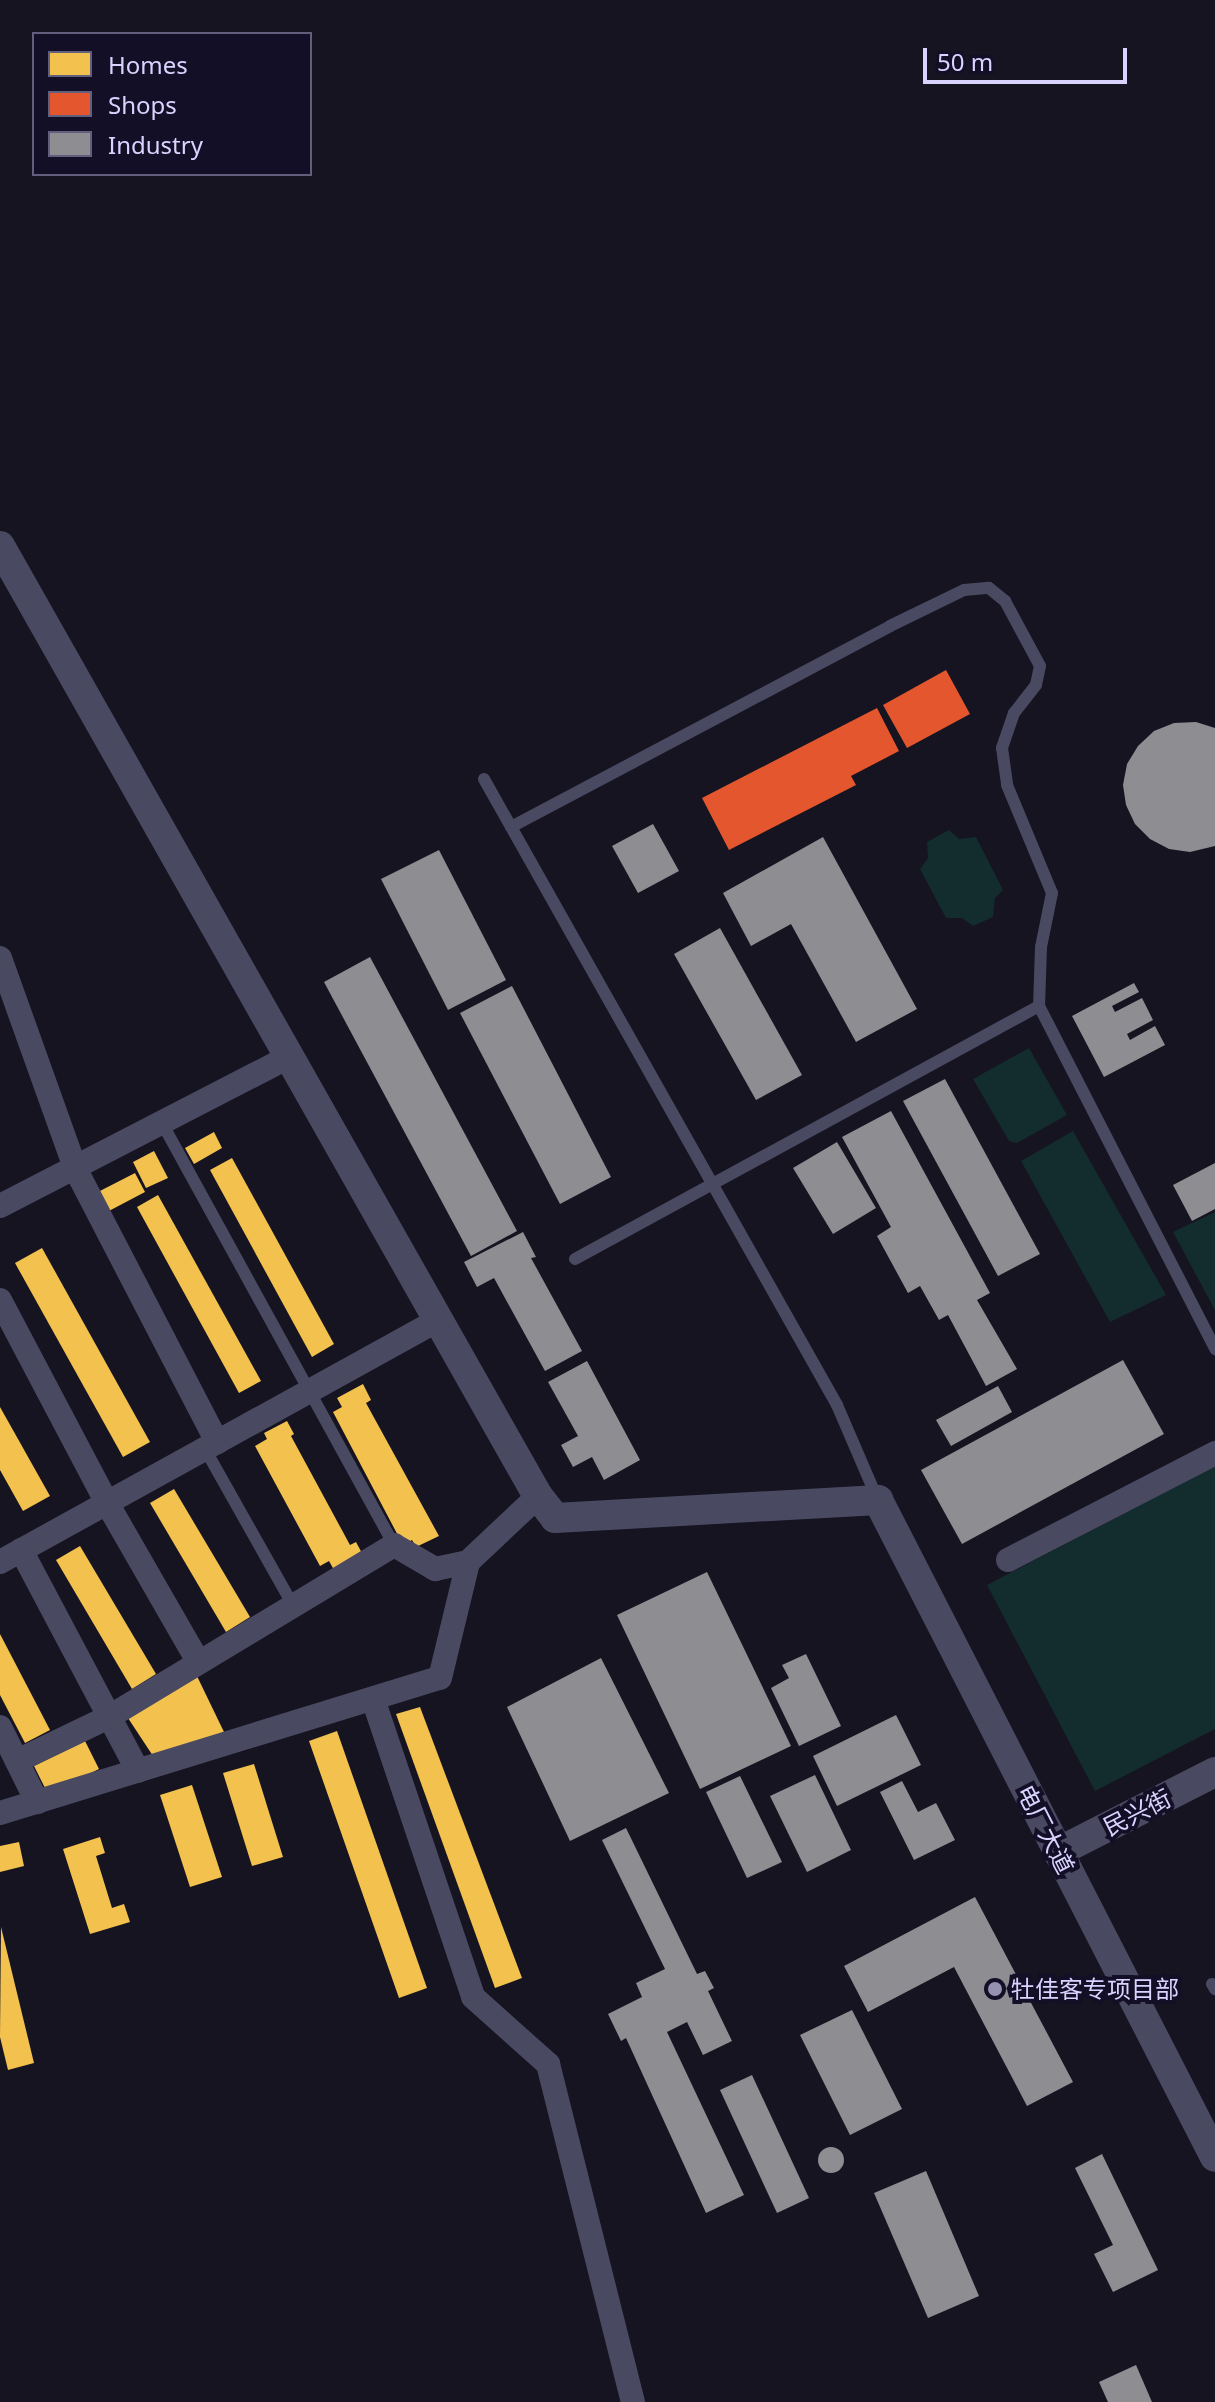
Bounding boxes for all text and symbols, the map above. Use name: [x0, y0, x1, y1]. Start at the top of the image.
legend: [32, 32, 312, 176]
scale bar: [927, 32, 1131, 82]
text: 50 m: [937, 45, 993, 78]
text: Homes: [108, 48, 188, 81]
text: Shops: [108, 88, 177, 121]
text: Industry: [108, 128, 203, 161]
street label: 电厂大道: [1011, 1780, 1081, 1878]
street label: 民兴街: [1098, 1783, 1176, 1841]
place label: 牡佳客专项目部: [1011, 1975, 1179, 2003]
marker: 牡佳客专项目部: [986, 1980, 1004, 1998]

